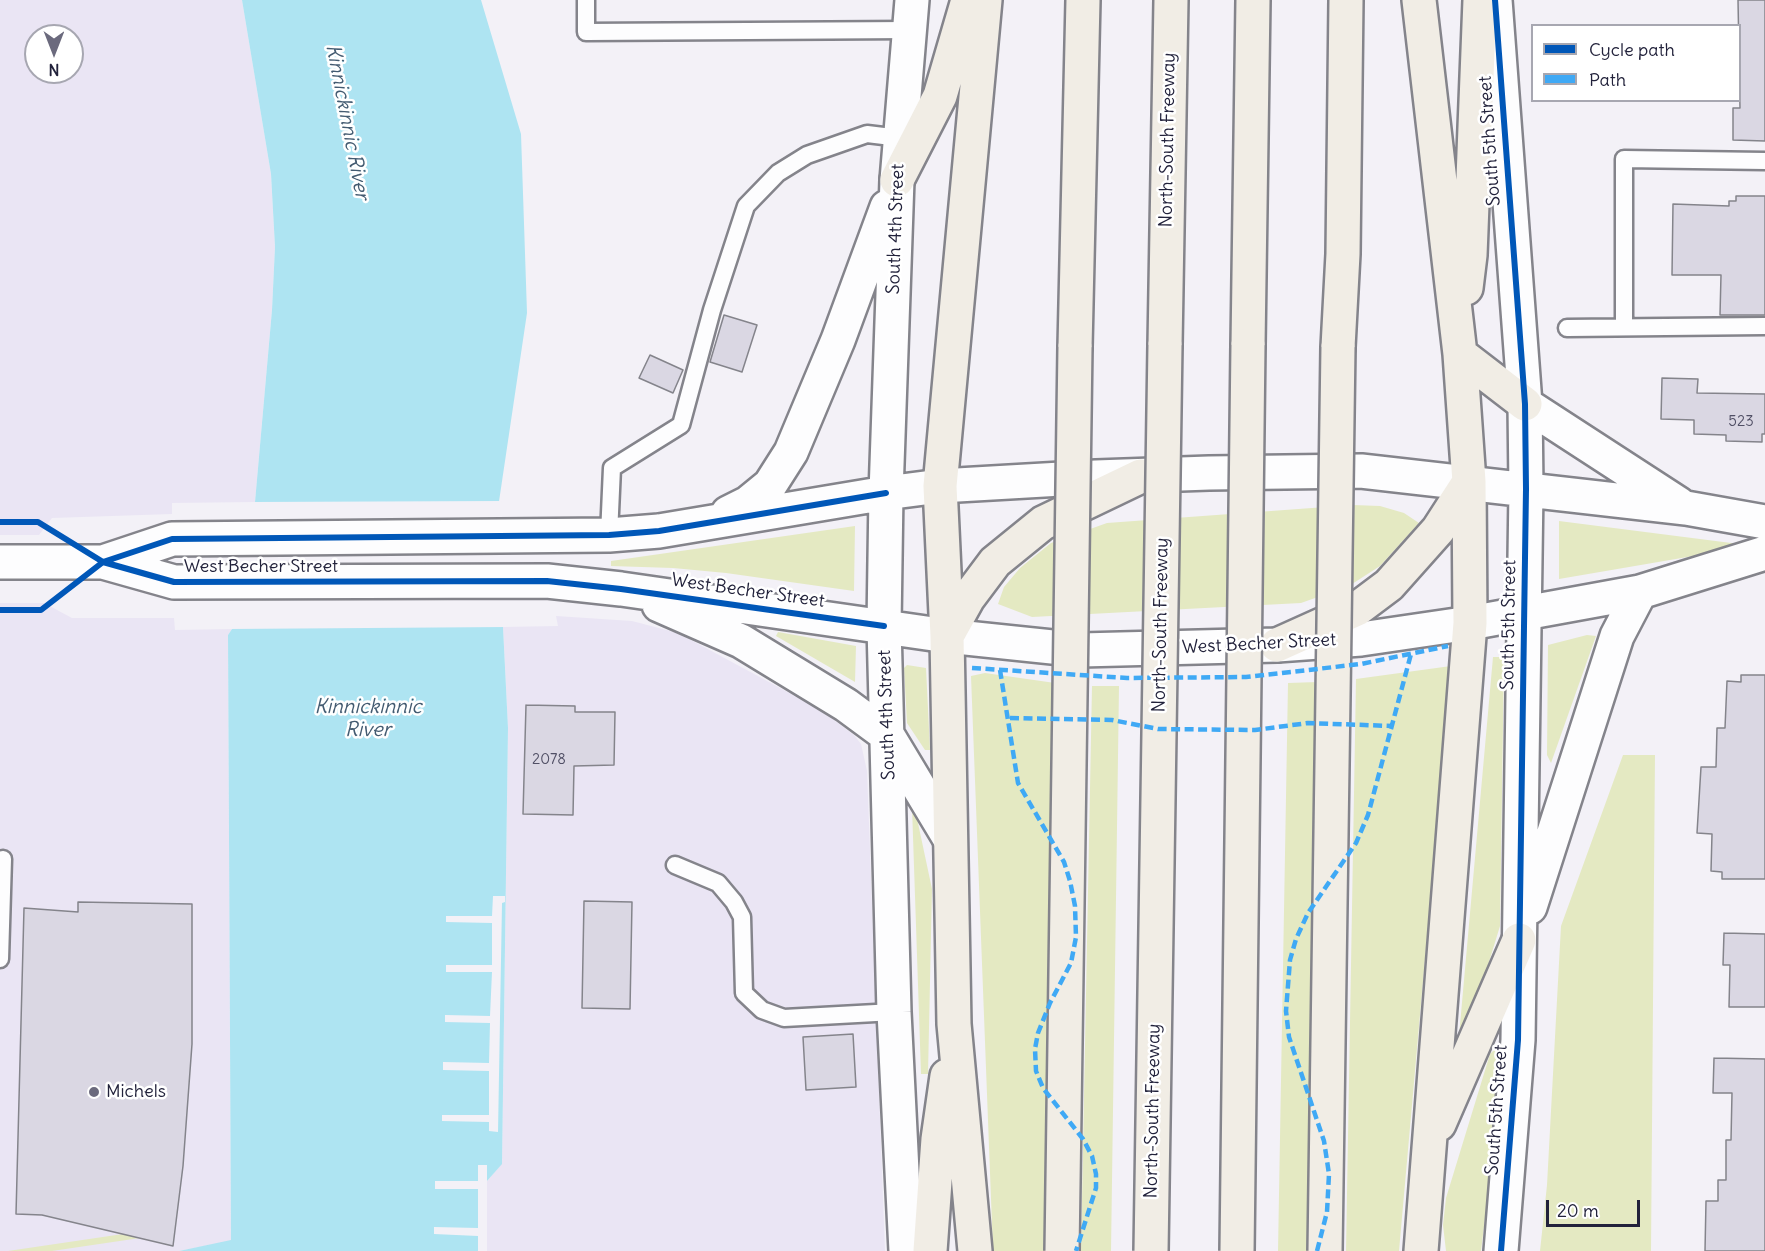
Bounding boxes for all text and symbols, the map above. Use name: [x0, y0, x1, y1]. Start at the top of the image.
north arrow: [24, 24, 84, 84]
legend: [1531, 24, 1741, 102]
text: Cycle path: [1589, 38, 1675, 61]
water label: Kinnickinnic River: [320, 42, 374, 202]
street label: North-South Freeway: [1156, 52, 1180, 228]
text: N: [48, 60, 60, 80]
text: Path: [1589, 68, 1626, 91]
street label: South 5th Street: [1475, 75, 1505, 207]
street label: South 4th Street: [883, 163, 909, 295]
house number: 523: [1728, 413, 1754, 431]
street label: North-South Freeway: [1149, 537, 1173, 713]
street label: West Becher Street: [184, 556, 338, 578]
street label: South 5th Street: [1497, 560, 1521, 690]
street label: West Becher Street: [670, 570, 826, 612]
street label: West Becher Street: [1181, 629, 1337, 659]
street label: South 4th Street: [874, 649, 900, 781]
water label: Kinnickinnic River: [314, 695, 422, 742]
house number: 2078: [532, 751, 566, 769]
street label: North-South Freeway: [1141, 1023, 1165, 1199]
street label: South 5th Street: [1482, 1044, 1512, 1176]
place label: Michels: [106, 1081, 166, 1103]
marker: Michels: [87, 1085, 101, 1099]
scale bar: [1549, 1188, 1644, 1226]
text: 20 m: [1557, 1199, 1599, 1222]

